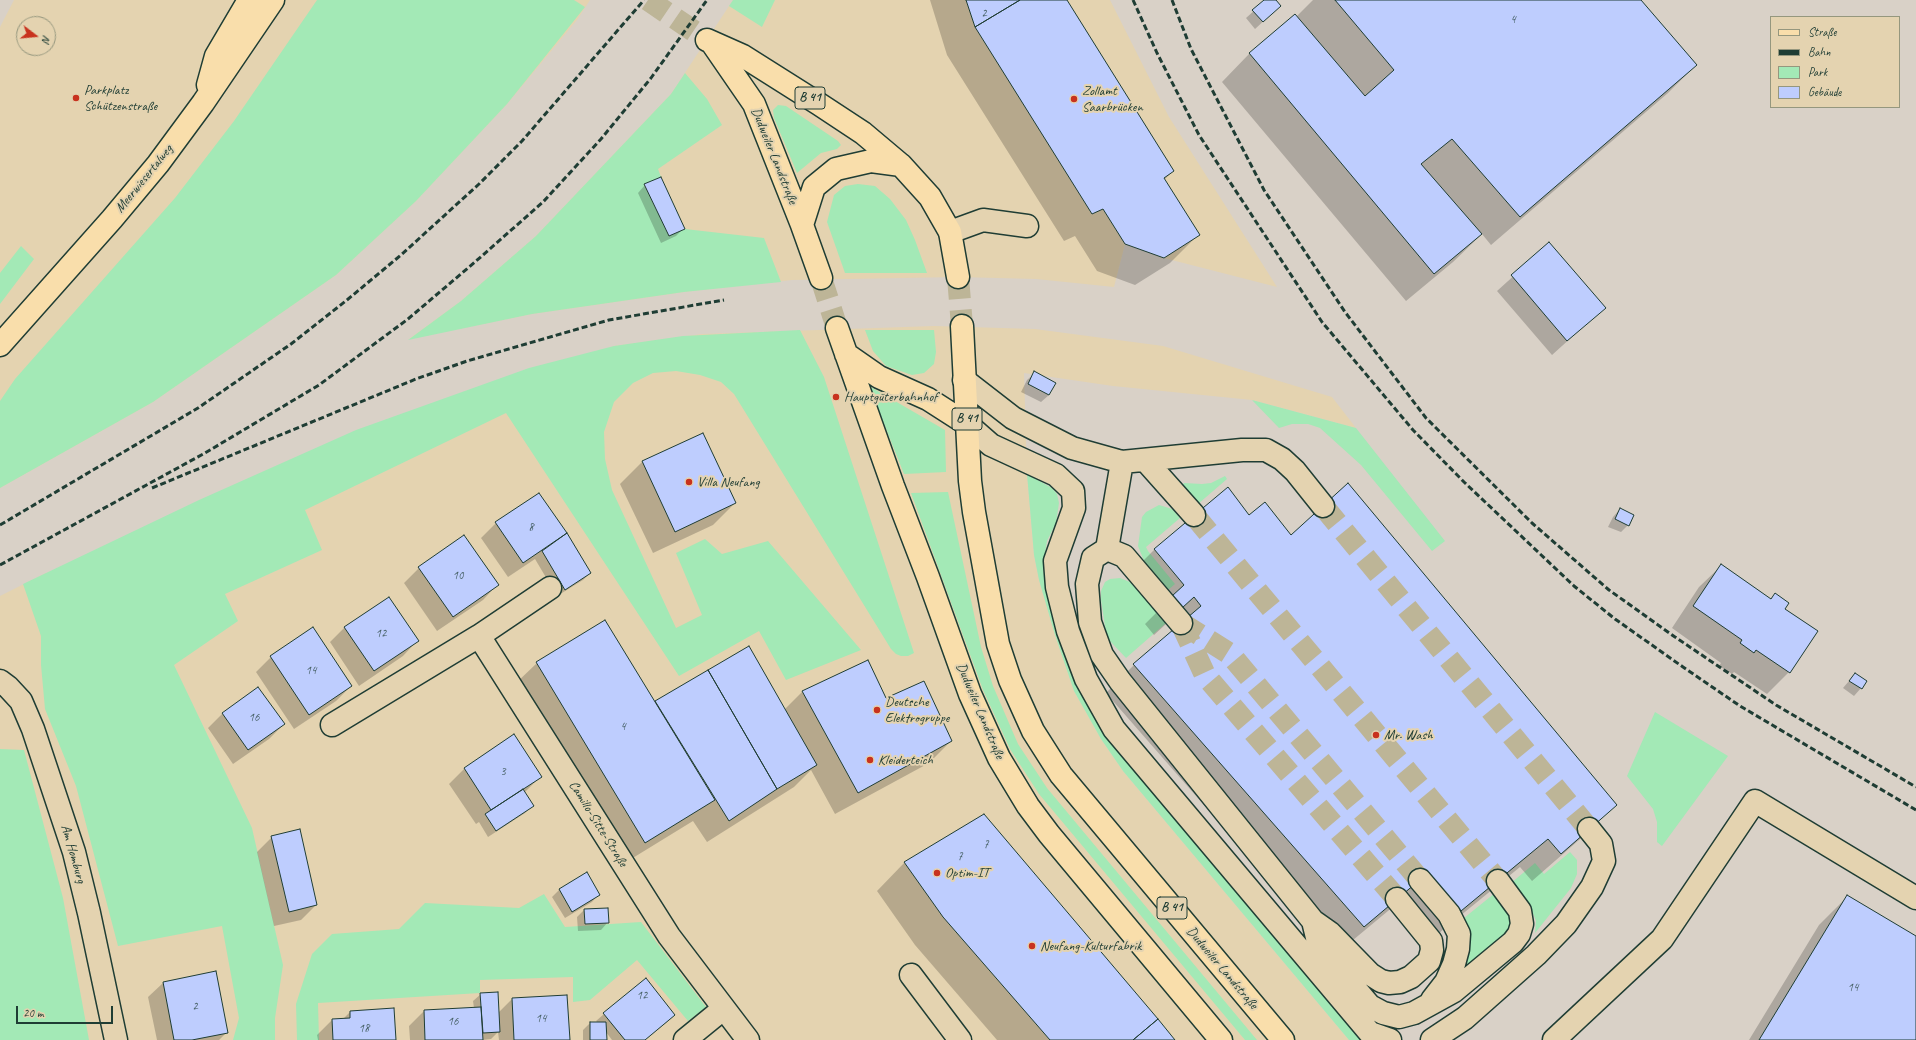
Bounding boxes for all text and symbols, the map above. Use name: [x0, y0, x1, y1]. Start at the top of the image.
house number: 2: [981, 7, 987, 21]
house number: 4: [1510, 13, 1516, 27]
north arrow: [16, 16, 56, 56]
legend: [1770, 16, 1900, 108]
text: Straße: [1808, 24, 1836, 40]
text: N: [39, 34, 54, 44]
text: Bahn: [1808, 44, 1830, 60]
text: Park: [1808, 64, 1827, 80]
place label: Parkplatz Schützenstraße: [84, 82, 157, 114]
place label: Zollamt Saarbrücken: [1082, 83, 1143, 116]
text: Gebäude: [1808, 84, 1841, 100]
road number: B 41: [795, 87, 825, 109]
marker: Parkplatz Schützenstraße: [71, 93, 81, 103]
marker: Zollamt Saarbrücken: [1069, 94, 1079, 104]
street label: Dudweiler Landstraße: [747, 105, 801, 207]
street label: Meerwiesertalweg: [112, 142, 176, 216]
place label: Hauptgüterbahnhof: [844, 389, 937, 405]
marker: Hauptgüterbahnhof: [831, 392, 841, 402]
road number: B 41: [952, 408, 982, 430]
place label: Villa Neufang: [697, 474, 760, 490]
marker: Villa Neufang: [684, 477, 694, 487]
house number: 8: [528, 521, 534, 535]
house number: 10: [453, 569, 463, 583]
house number: 12: [376, 627, 386, 641]
street label: Dudweiler Landstraße: [952, 660, 1008, 762]
house number: 14: [306, 664, 316, 678]
place label: Deutsche Elektrogruppe: [885, 694, 949, 726]
marker: Deutsche Elektrogruppe: [872, 705, 882, 715]
house number: 16: [249, 711, 259, 725]
house number: 4: [620, 720, 626, 734]
place label: Mr. Wash: [1384, 727, 1433, 743]
marker: Mr. Wash: [1371, 730, 1381, 740]
place label: Kleiderteich: [878, 752, 933, 768]
marker: Kleiderteich: [865, 755, 875, 765]
house number: 3: [500, 765, 506, 779]
street label: Camillo-Sitte-Straße: [565, 778, 631, 870]
street label: Am Homburg: [57, 823, 89, 885]
house number: 7: [983, 838, 989, 852]
house number: 7: [957, 850, 963, 864]
place label: Optim-IT: [945, 865, 989, 881]
marker: Optim-IT: [932, 868, 942, 878]
road number: B 41: [1157, 897, 1187, 919]
street label: Dudweiler Landstraße: [1183, 923, 1261, 1013]
place label: Neufang-Kulturfabrik: [1040, 938, 1141, 954]
marker: Neufang-Kulturfabrik: [1027, 941, 1037, 951]
house number: 14: [1848, 981, 1858, 995]
house number: 12: [637, 989, 647, 1003]
scale bar: [18, 998, 115, 1024]
house number: 2: [192, 1000, 198, 1014]
text: 20 m: [23, 1005, 43, 1021]
house number: 14: [536, 1012, 546, 1026]
house number: 16: [448, 1015, 458, 1029]
house number: 18: [359, 1022, 369, 1036]

